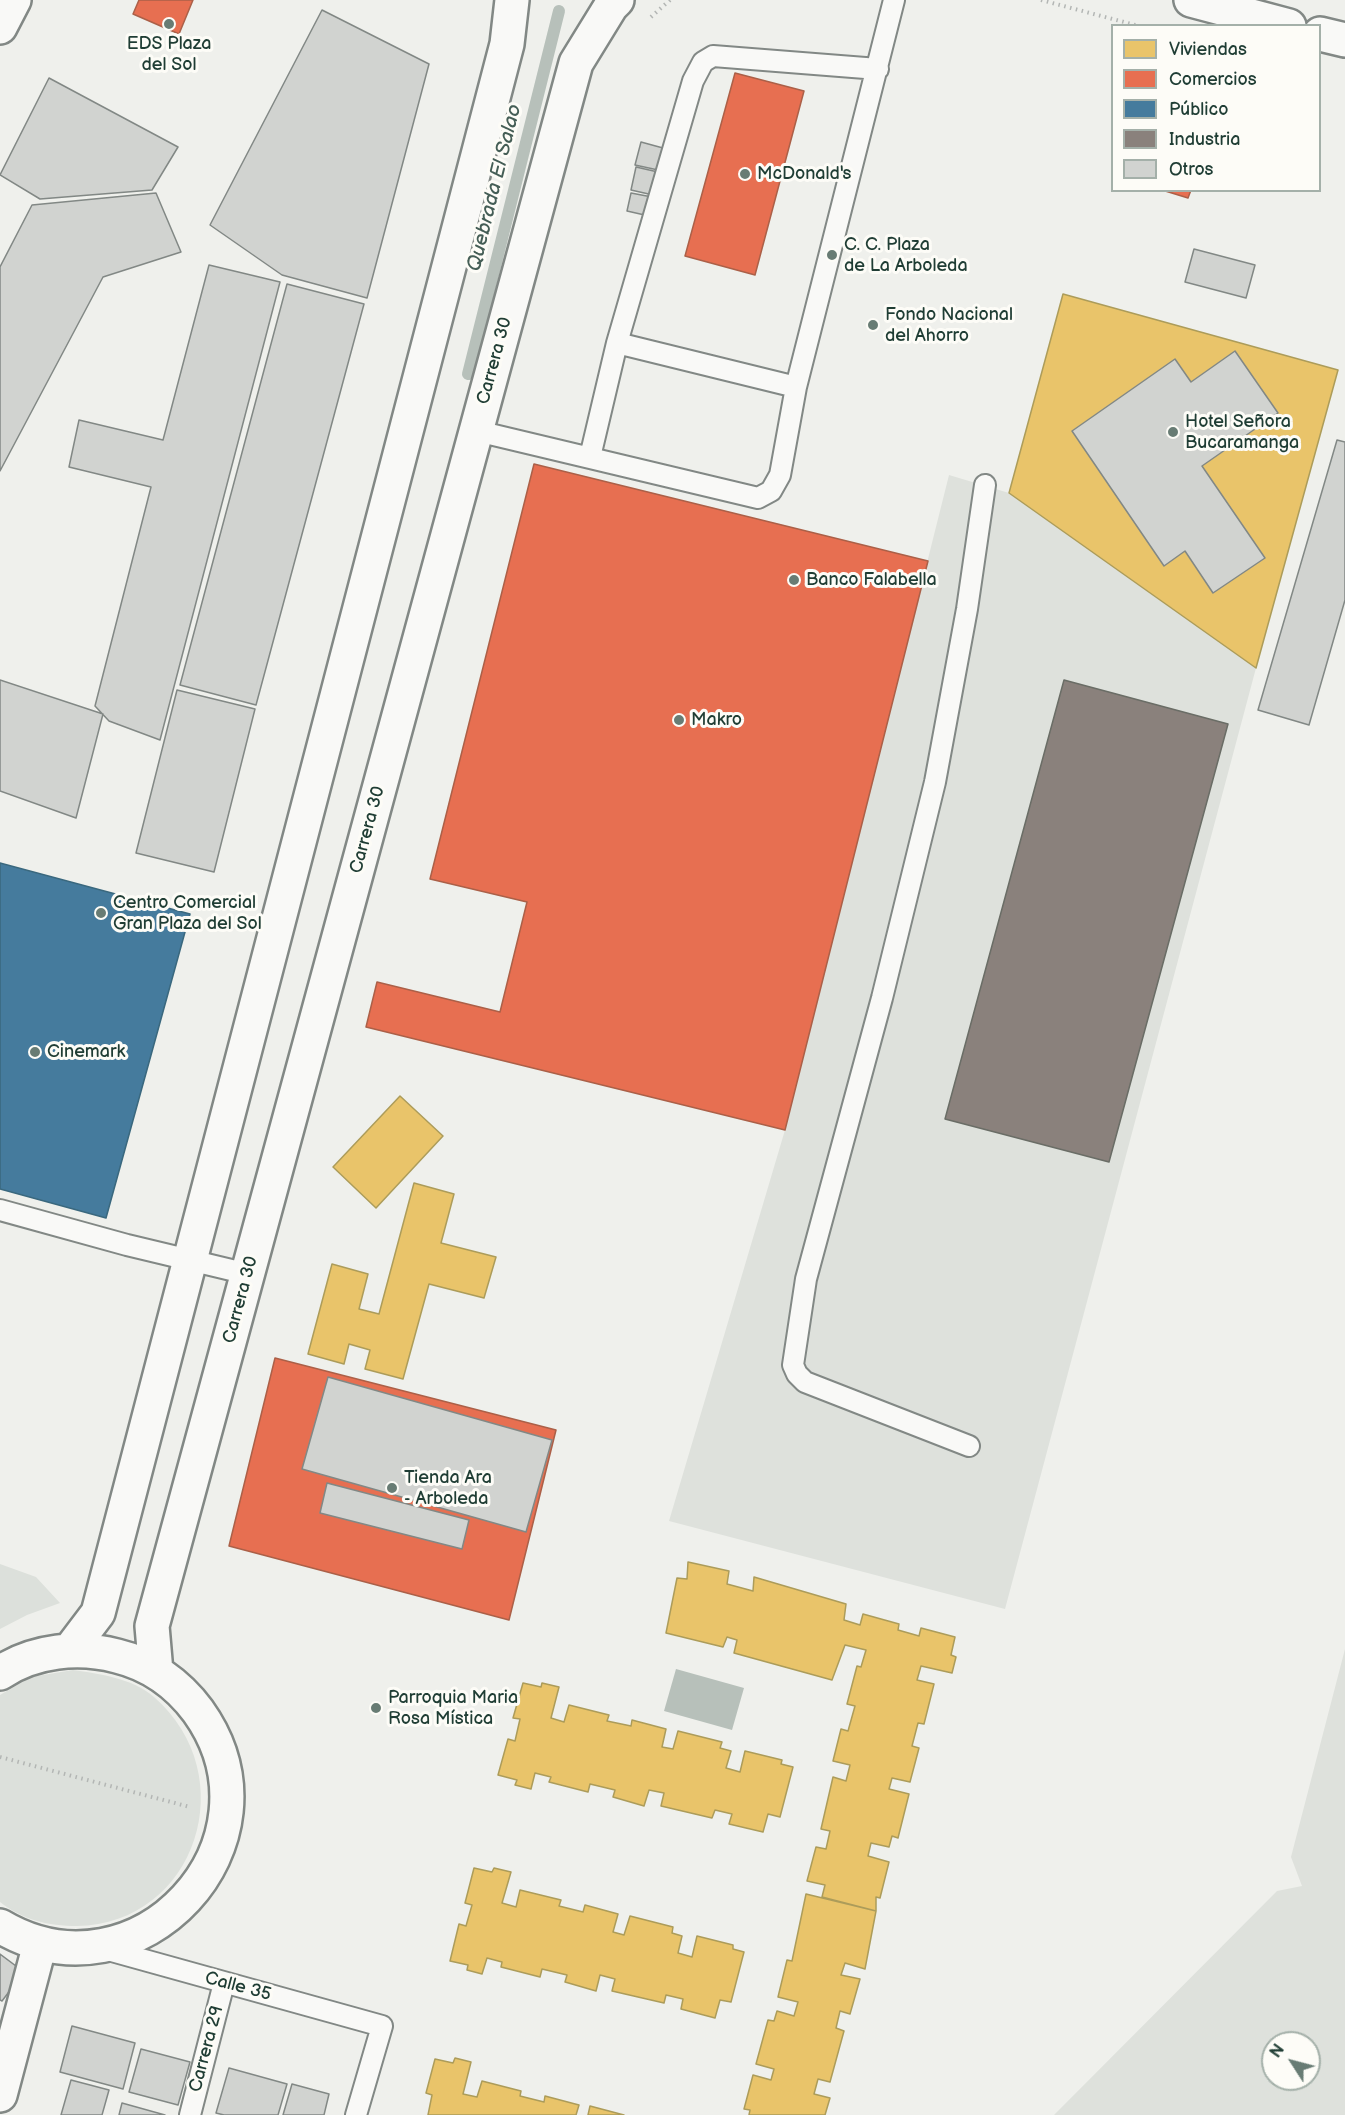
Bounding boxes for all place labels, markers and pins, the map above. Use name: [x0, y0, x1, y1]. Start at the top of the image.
marker: EDS Plaza del Sol: [162, 17, 176, 31]
place label: EDS Plaza del Sol: [127, 33, 211, 76]
place label: McDonald's: [757, 163, 851, 185]
marker: McDonald's: [738, 167, 752, 181]
place label: C. C. Plaza de La Arboleda: [844, 234, 968, 276]
marker: C. C. Plaza de La Arboleda: [825, 248, 839, 262]
place label: Fondo Nacional del Ahorro: [885, 304, 1013, 346]
marker: Fondo Nacional del Ahorro: [866, 318, 880, 332]
place label: Hotel Señora Bucaramanga: [1185, 411, 1299, 454]
marker: Hotel Señora Bucaramanga: [1166, 425, 1180, 439]
place label: Banco Falabella: [806, 569, 937, 591]
marker: Banco Falabella: [787, 573, 801, 587]
place label: Makro: [691, 709, 742, 731]
marker: Makro: [672, 713, 686, 727]
place label: Centro Comercial Gran Plaza del Sol: [113, 892, 262, 934]
marker: Centro Comercial Gran Plaza del Sol: [94, 906, 108, 920]
place label: Cinemark: [47, 1041, 125, 1063]
marker: Cinemark: [28, 1045, 42, 1059]
place label: Tienda Ara - Arboleda: [404, 1467, 492, 1510]
marker: Tienda Ara - Arboleda: [385, 1481, 399, 1495]
place label: Parroquia Maria Rosa Mística: [388, 1687, 518, 1730]
marker: Parroquia Maria Rosa Mística: [369, 1701, 383, 1715]

